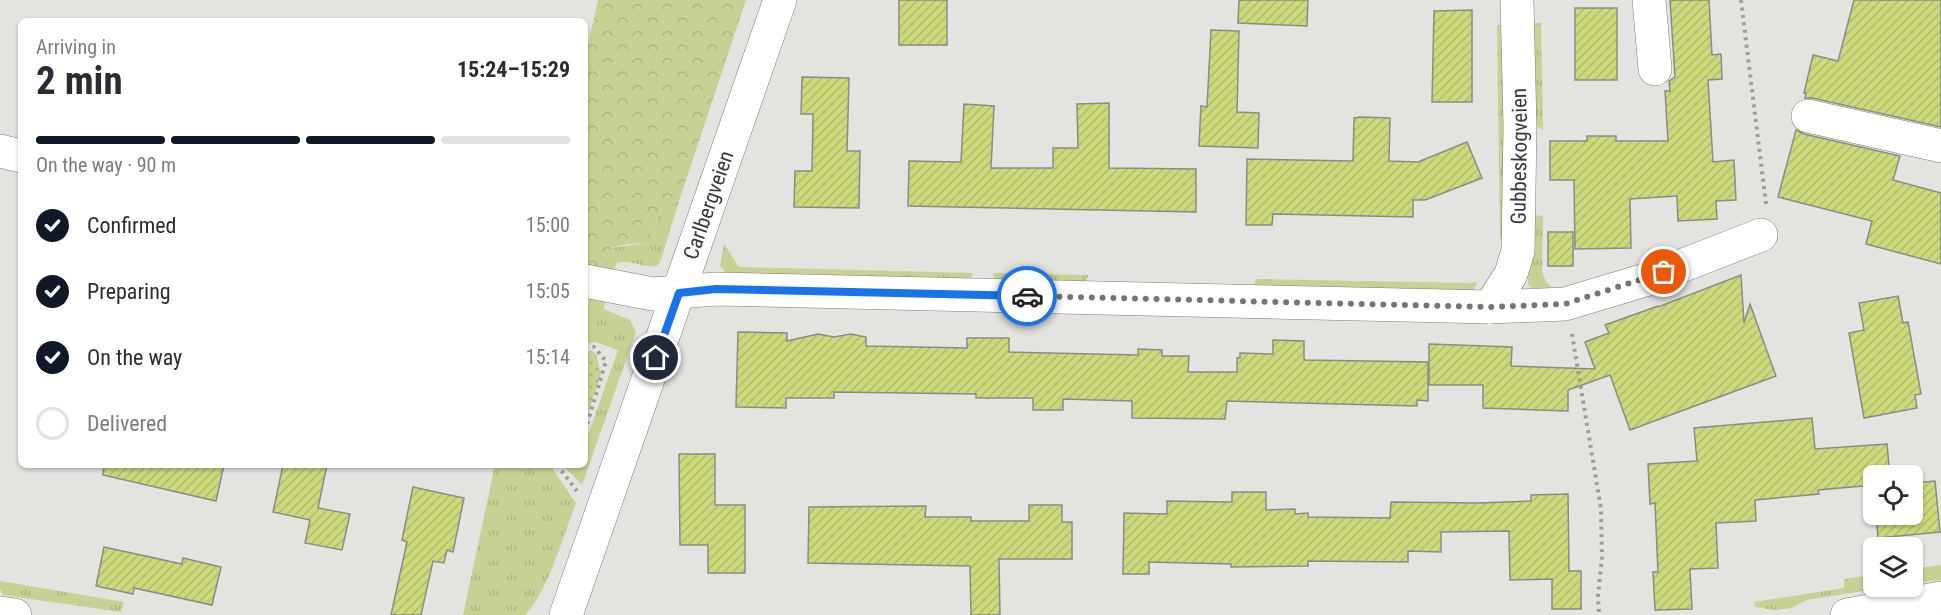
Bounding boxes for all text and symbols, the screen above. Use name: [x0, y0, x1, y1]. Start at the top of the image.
text: Arriving in: [36, 35, 116, 59]
text: 15:24–15:29: [457, 57, 570, 82]
text: 2 min: [36, 58, 123, 104]
street label: Gubbeskogveien: [1506, 88, 1532, 225]
street label: Carlbergveien: [679, 148, 739, 263]
text: On the way · 90 m: [36, 153, 176, 177]
icon: check: [36, 209, 69, 242]
text: Confirmed: [87, 213, 176, 238]
text: 15:00: [526, 213, 570, 237]
pin: [1638, 246, 1689, 297]
icon: bag: [1647, 255, 1680, 288]
courier: [997, 266, 1057, 326]
icon: check: [36, 275, 69, 308]
text: Preparing: [87, 279, 171, 304]
text: 15:05: [526, 279, 570, 303]
icon: car: [1011, 280, 1044, 313]
pin: [630, 332, 681, 383]
icon: check: [36, 341, 69, 374]
icon: home: [639, 341, 672, 374]
text: On the way: [87, 345, 182, 370]
text: 15:14: [526, 345, 570, 369]
text: Delivered: [87, 411, 167, 436]
map controls: [1863, 465, 1923, 597]
button: locate: [1863, 465, 1923, 525]
button: layers: [1863, 537, 1923, 597]

